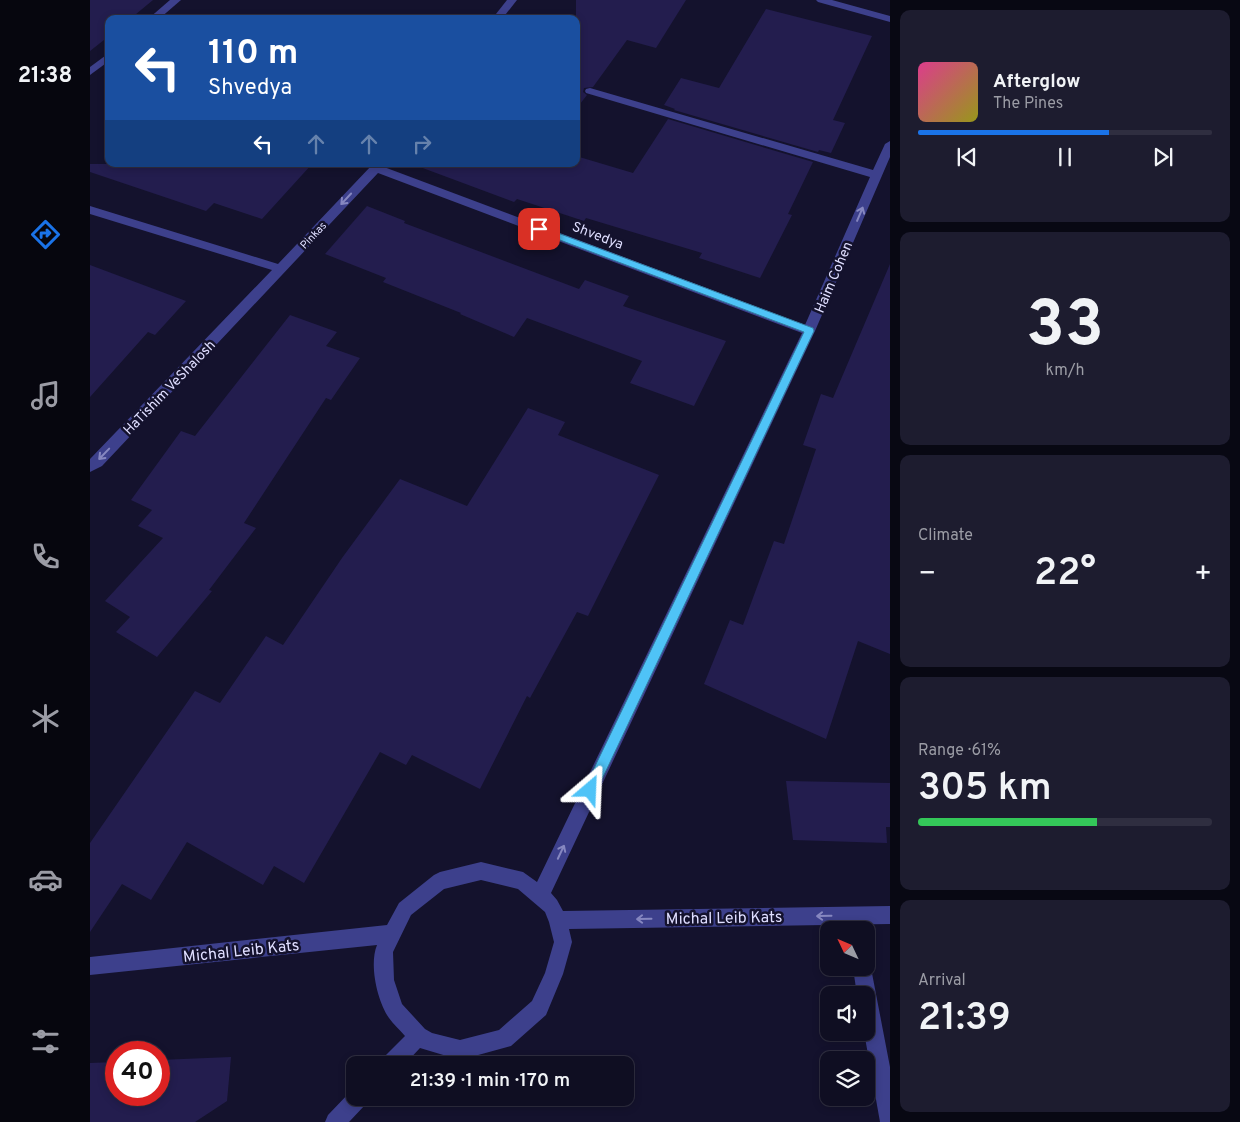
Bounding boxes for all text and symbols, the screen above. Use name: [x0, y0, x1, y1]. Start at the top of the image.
text: 110 m: [208, 32, 298, 76]
icon: left: [125, 35, 190, 100]
text: 21:38: [18, 63, 72, 90]
text: Afterglow: [993, 70, 1081, 94]
text: Shvedya: [208, 75, 292, 102]
text: The Pines: [993, 94, 1063, 114]
icon: left: [249, 130, 277, 158]
icon: ahead: [302, 130, 330, 158]
icon: ahead: [355, 130, 383, 158]
icon: right: [408, 130, 436, 158]
icon: previous: [953, 143, 981, 171]
icon: pause: [1051, 143, 1079, 171]
icon: next: [1149, 143, 1177, 171]
one-way arrow: [340, 193, 352, 206]
one-way arrow: [856, 207, 866, 222]
pin: [518, 208, 560, 250]
icon: arrive: [525, 215, 553, 243]
icon: directions: [28, 217, 63, 252]
street label: Pinkas: [298, 219, 330, 252]
street label: Shvedya: [569, 219, 625, 254]
street label: Haim Cohen: [812, 239, 857, 316]
text: 33: [1026, 287, 1104, 369]
street label: HaTishim VeShalosh: [120, 337, 220, 439]
text: km/h: [1046, 361, 1084, 381]
icon: music: [28, 378, 63, 413]
one-way arrow: [98, 448, 110, 461]
text: Climate: [918, 526, 973, 546]
icon: phone: [28, 539, 63, 574]
text: 22°: [1034, 550, 1096, 599]
text: −: [918, 557, 936, 593]
text: +: [1194, 557, 1212, 593]
icon: climate: [28, 701, 63, 736]
text: Range · 61%: [918, 741, 1001, 761]
position arrow: [563, 763, 615, 815]
text: 305 km: [918, 765, 1052, 814]
one-way arrow: [557, 845, 566, 860]
icon: car: [28, 862, 63, 897]
street label: Michal Leib Kats: [666, 908, 783, 930]
one-way arrow: [816, 911, 832, 921]
one-way arrow: [636, 914, 652, 923]
north arrow: [820, 921, 875, 976]
map controls: [820, 921, 875, 1106]
street label: Michal Leib Kats: [182, 936, 300, 968]
text: Arrival: [918, 971, 966, 991]
button: sound: [820, 986, 875, 1041]
text: 21:39: [918, 995, 1011, 1044]
icon: filters: [28, 1024, 63, 1059]
speed limit sign: 40: [105, 1041, 170, 1106]
button: layers: [820, 1051, 875, 1106]
text: 21:39 · 1 min · 170 m: [410, 1069, 570, 1093]

